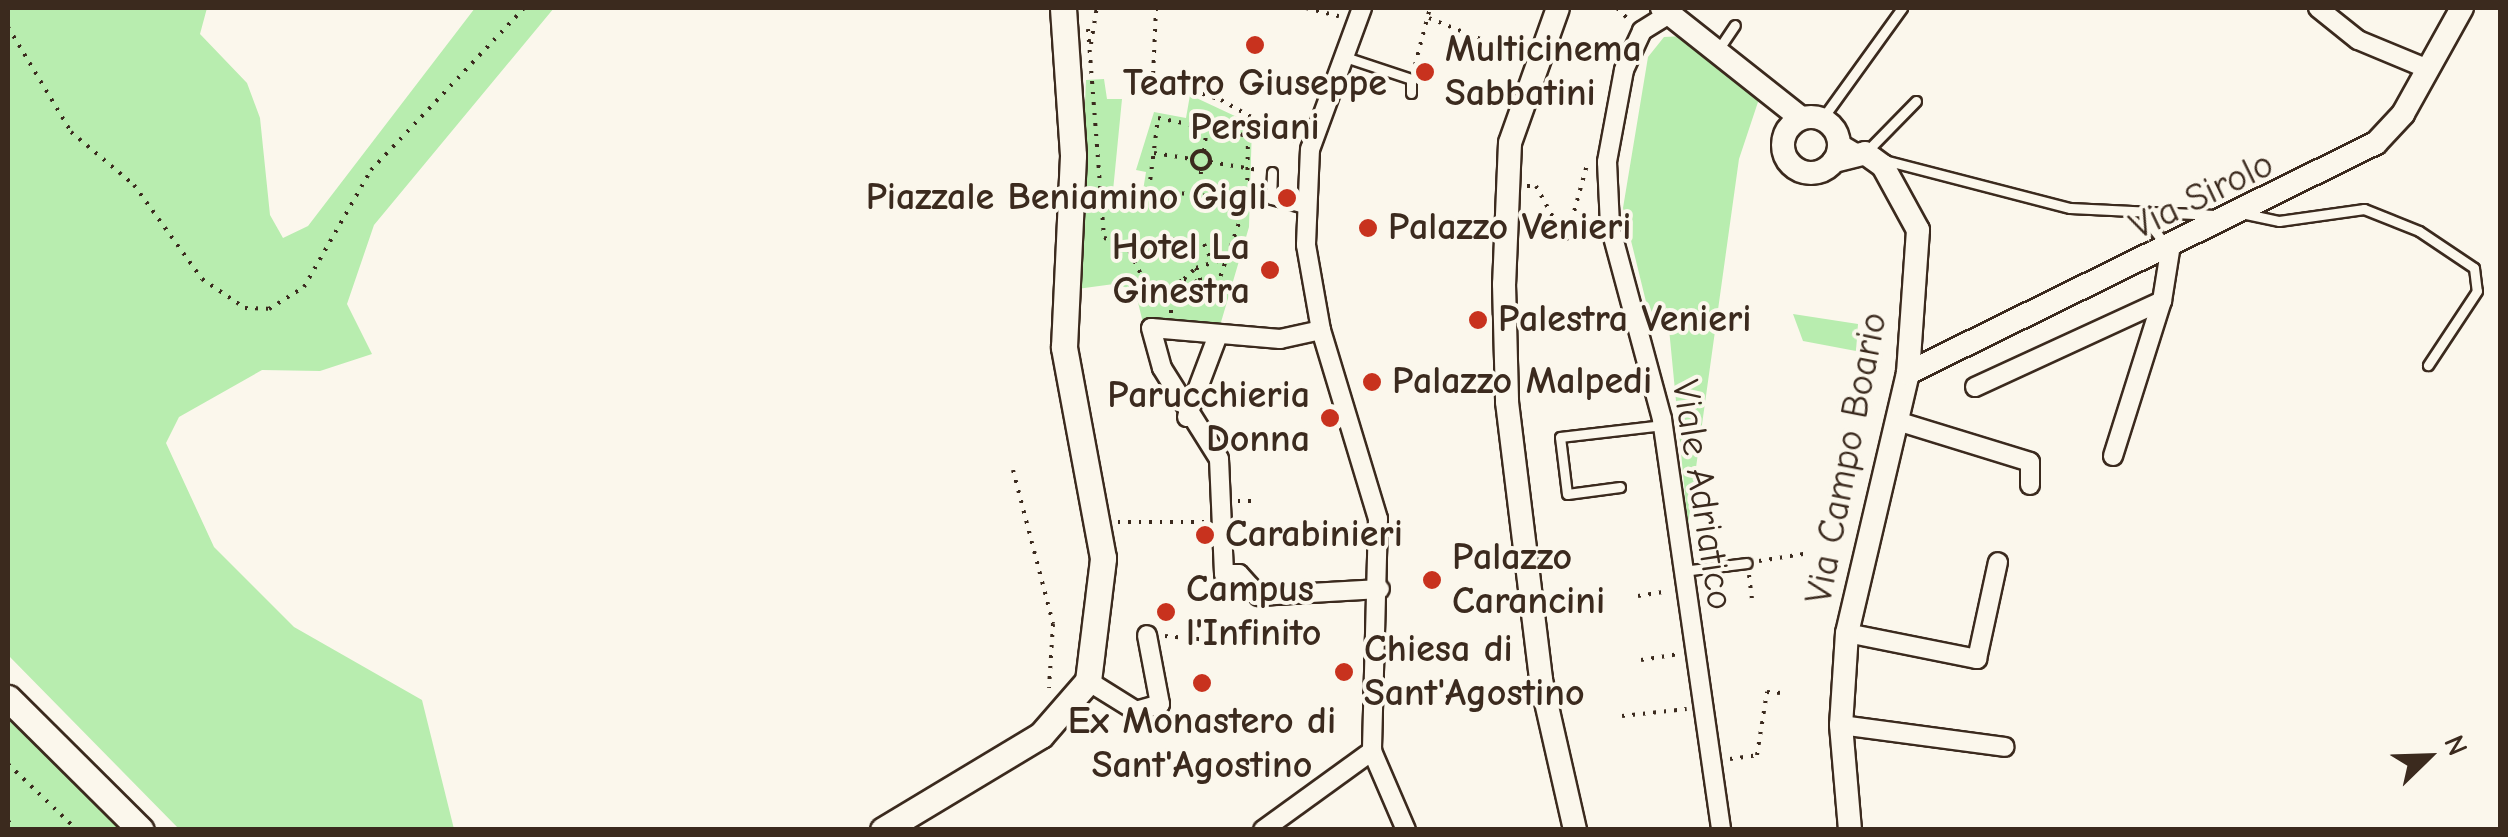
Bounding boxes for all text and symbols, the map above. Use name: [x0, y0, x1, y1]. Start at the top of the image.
place label: Multicinema Sabbatini: [1445, 27, 1642, 116]
marker: Teatro Giuseppe Persiani: [1244, 34, 1266, 56]
place label: Teatro Giuseppe Persiani: [1123, 61, 1387, 150]
marker: Multicinema Sabbatini: [1414, 61, 1436, 83]
street label: Via Sirolo: [2123, 142, 2281, 250]
place label: Piazzale Beniamino Gigli: [866, 175, 1267, 221]
marker: Piazzale Beniamino Gigli: [1276, 187, 1298, 209]
place label: Palazzo Venieri: [1388, 205, 1632, 251]
marker: Palazzo Venieri: [1357, 217, 1379, 239]
place label: Hotel La Ginestra: [1112, 225, 1250, 314]
marker: Hotel La Ginestra: [1259, 259, 1281, 281]
place label: Palestra Venieri: [1498, 297, 1751, 343]
marker: Palestra Venieri: [1467, 309, 1489, 331]
street label: Via Campo Boario: [1796, 309, 1898, 607]
place label: Palazzo Malpedi: [1392, 359, 1652, 405]
marker: Palazzo Malpedi: [1361, 371, 1383, 393]
place label: Parucchieria Donna: [1107, 373, 1310, 462]
street label: Viale Adriatico: [1661, 377, 1743, 613]
marker: Parucchieria Donna: [1319, 407, 1341, 429]
place label: Carabinieri: [1225, 512, 1403, 558]
marker: Carabinieri: [1194, 524, 1216, 546]
place label: Palazzo Carancini: [1452, 535, 1605, 624]
place label: Campus l'Infinito: [1186, 567, 1321, 656]
marker: Palazzo Carancini: [1421, 569, 1443, 591]
marker: Campus l'Infinito: [1155, 601, 1177, 623]
place label: Chiesa di Sant'Agostino: [1364, 627, 1585, 716]
marker: Chiesa di Sant'Agostino: [1333, 661, 1355, 683]
marker: Ex Monastero di Sant'Agostino: [1191, 672, 1213, 694]
place label: Ex Monastero di Sant'Agostino: [1068, 699, 1336, 788]
north arrow: [2378, 707, 2478, 807]
text: N: [2437, 731, 2474, 760]

